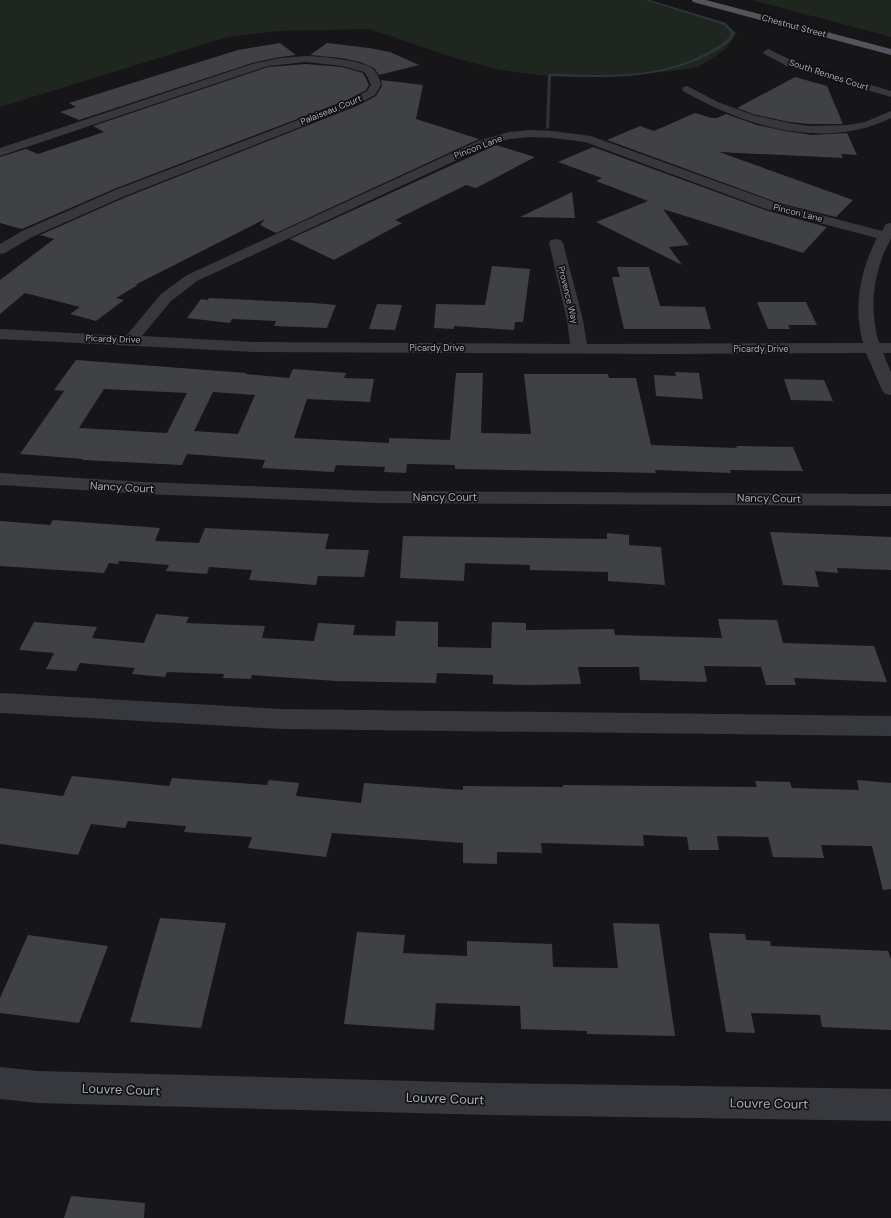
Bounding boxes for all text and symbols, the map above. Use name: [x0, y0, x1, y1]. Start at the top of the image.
street label: Chestnut Street: [760, 12, 828, 41]
street label: South Rennes Court: [788, 56, 871, 94]
street label: Palaiseau Court: [299, 92, 364, 128]
street label: Pincon Lane: [452, 132, 504, 162]
street label: Pincon Lane: [772, 201, 824, 225]
street label: Provence Way: [555, 265, 581, 325]
street label: Picardy Drive: [85, 332, 141, 346]
street label: Picardy Drive: [410, 342, 464, 354]
street label: Picardy Drive: [734, 343, 788, 355]
street label: Nancy Court: [90, 478, 154, 496]
street label: Nancy Court: [413, 490, 477, 504]
street label: Nancy Court: [737, 490, 801, 506]
street label: Louvre Court: [82, 1080, 160, 1099]
street label: Louvre Court: [406, 1089, 484, 1108]
street label: Louvre Court: [730, 1094, 808, 1113]

